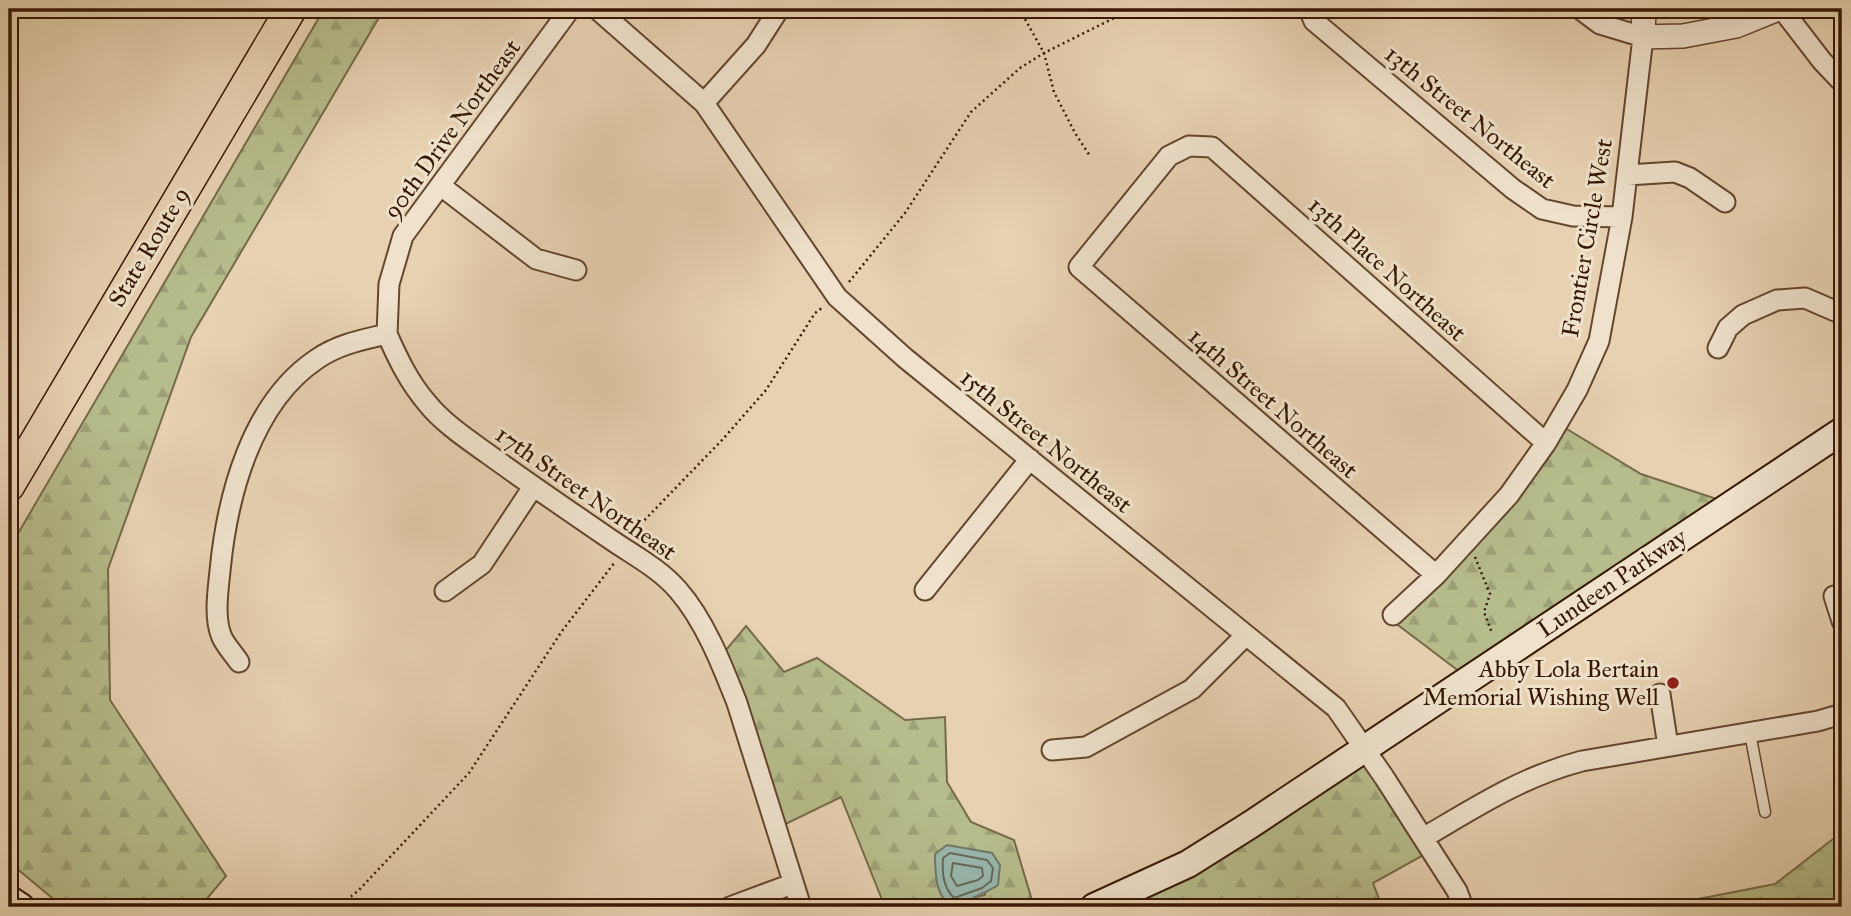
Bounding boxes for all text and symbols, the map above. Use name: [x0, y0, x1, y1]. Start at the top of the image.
street label: 90th Drive Northeast: [377, 33, 528, 225]
street label: 13th Street Northeast: [1379, 39, 1562, 195]
street label: Frontier Circle West: [1555, 136, 1619, 340]
street label: State Route 9: [102, 182, 196, 312]
street label: 13th Place Northeast: [1302, 190, 1472, 348]
street label: 14th Street Northeast: [1182, 321, 1364, 485]
street label: 15th Street Northeast: [954, 362, 1138, 520]
street label: 17th Street Northeast: [490, 419, 683, 567]
street label: Lundeen Parkway: [1532, 522, 1693, 644]
place label: Abby Lola Bertain Memorial Wishing Well: [1423, 654, 1660, 712]
marker: Abby Lola Bertain Memorial Wishing Well: [1665, 675, 1681, 691]

